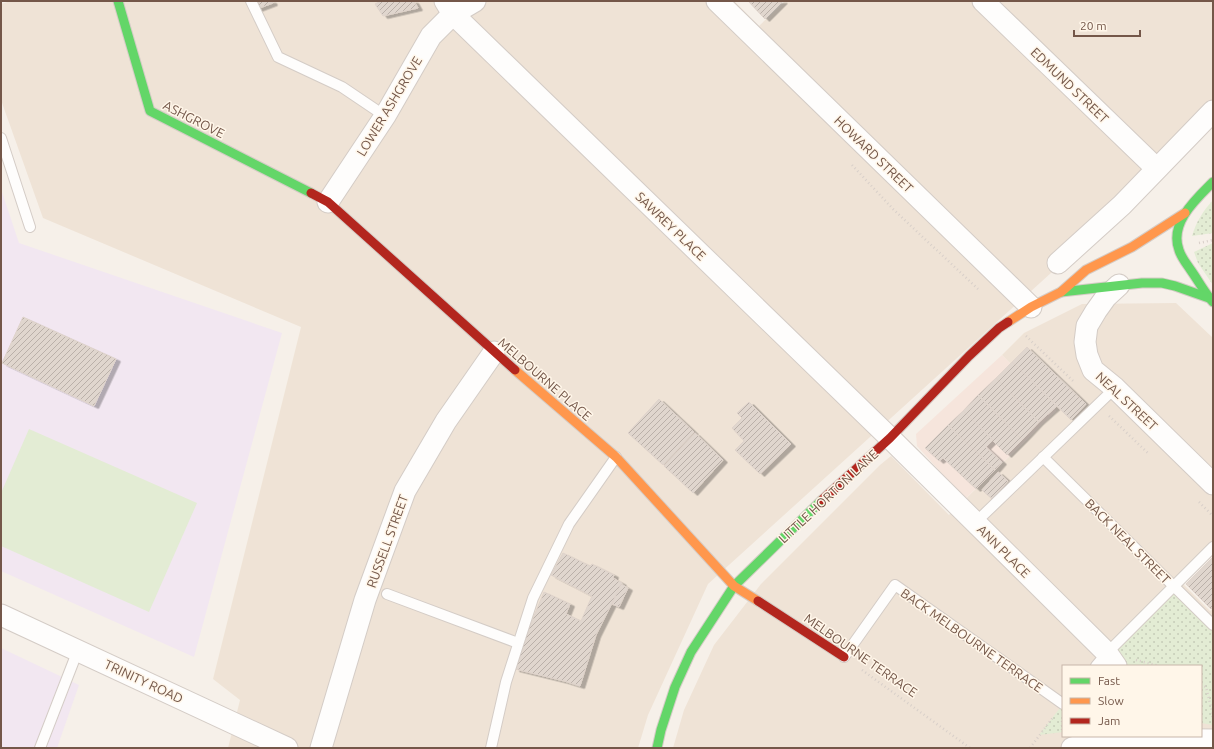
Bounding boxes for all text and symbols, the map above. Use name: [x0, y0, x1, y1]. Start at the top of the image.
scale bar: [1074, 12, 1140, 38]
text: 20 m: [1080, 19, 1107, 32]
street label: EDMUND STREET: [1028, 45, 1112, 125]
street label: LOWER ASHGROVE: [354, 54, 424, 158]
street label: ASHGROVE: [161, 98, 227, 140]
street label: HOWARD STREET: [832, 113, 916, 195]
street label: SAWREY PLACE: [633, 189, 709, 263]
street label: MELBOURNE PLACE: [496, 335, 594, 423]
street label: NEAL STREET: [1093, 369, 1161, 433]
street label: LITTLE HORTON LANE: [776, 446, 880, 546]
street label: RUSSELL STREET: [364, 493, 410, 589]
street label: BACK NEAL STREET: [1083, 496, 1173, 586]
street label: ANN PLACE: [975, 522, 1033, 580]
street label: BACK MELBOURNE TERRACE: [898, 585, 1046, 695]
street label: MELBOURNE TERRACE: [802, 611, 920, 699]
street label: TRINITY ROAD: [102, 657, 186, 705]
legend: [1062, 665, 1202, 737]
text: Fast: [1098, 674, 1120, 687]
text: Slow: [1098, 694, 1124, 707]
text: Jam: [1098, 714, 1120, 727]

